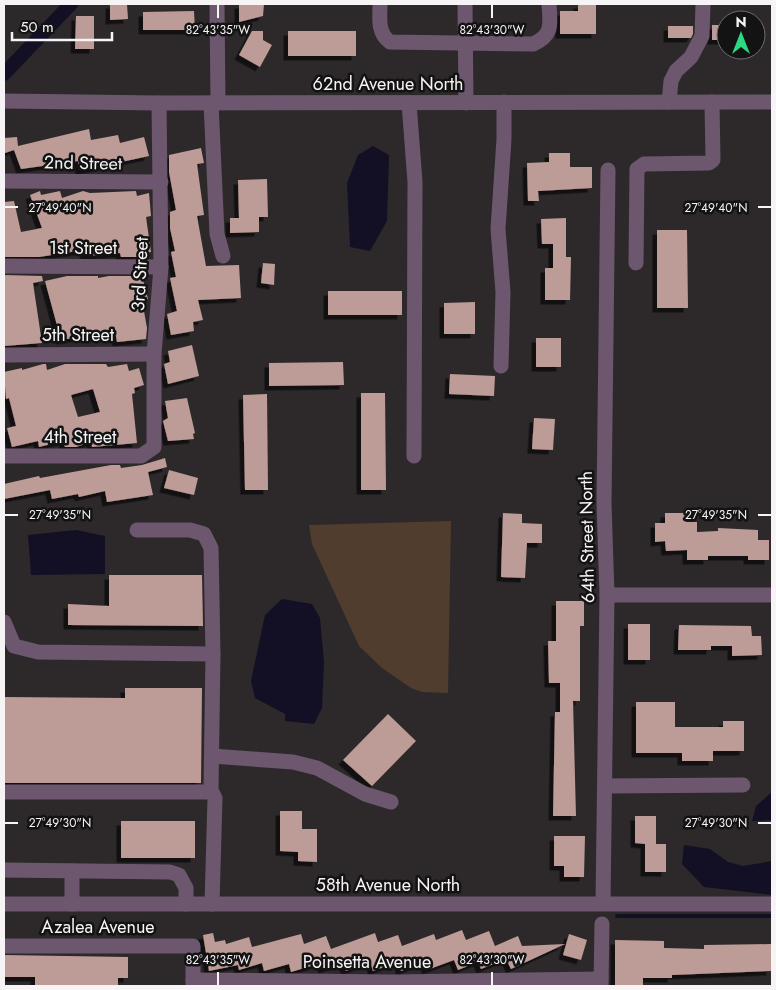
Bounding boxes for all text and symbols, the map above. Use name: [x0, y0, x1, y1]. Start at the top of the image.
scale bar: [12, 10, 112, 42]
north arrow: [716, 10, 766, 60]
text: N: [735, 12, 747, 32]
text: 50 m: [20, 16, 54, 38]
text: 82°43'35"W: [186, 21, 250, 39]
text: 82°43'30"W: [460, 21, 525, 39]
street label: 62nd Avenue North: [313, 71, 463, 97]
street label: 2nd Street: [44, 149, 123, 177]
text: 27°49'40"N: [29, 199, 91, 217]
text: 27°49'40"N: [685, 199, 747, 217]
street label: 1st Street: [49, 235, 118, 261]
street label: 3rd Street: [125, 235, 155, 312]
street label: 5th Street: [42, 322, 115, 348]
street label: 4th Street: [44, 424, 117, 450]
street label: 64th Street North: [573, 471, 601, 603]
text: 27°49'35"N: [29, 506, 91, 524]
text: 27°49'35"N: [685, 506, 747, 524]
text: 27°49'30"N: [29, 814, 91, 832]
text: 27°49'30"N: [685, 814, 747, 832]
street label: 58th Avenue North: [316, 872, 460, 898]
street label: Azalea Avenue: [41, 914, 155, 940]
street label: Poinsetta Avenue: [303, 949, 431, 975]
text: 82°43'35"W: [186, 951, 250, 969]
text: 82°43'30"W: [460, 951, 525, 969]

